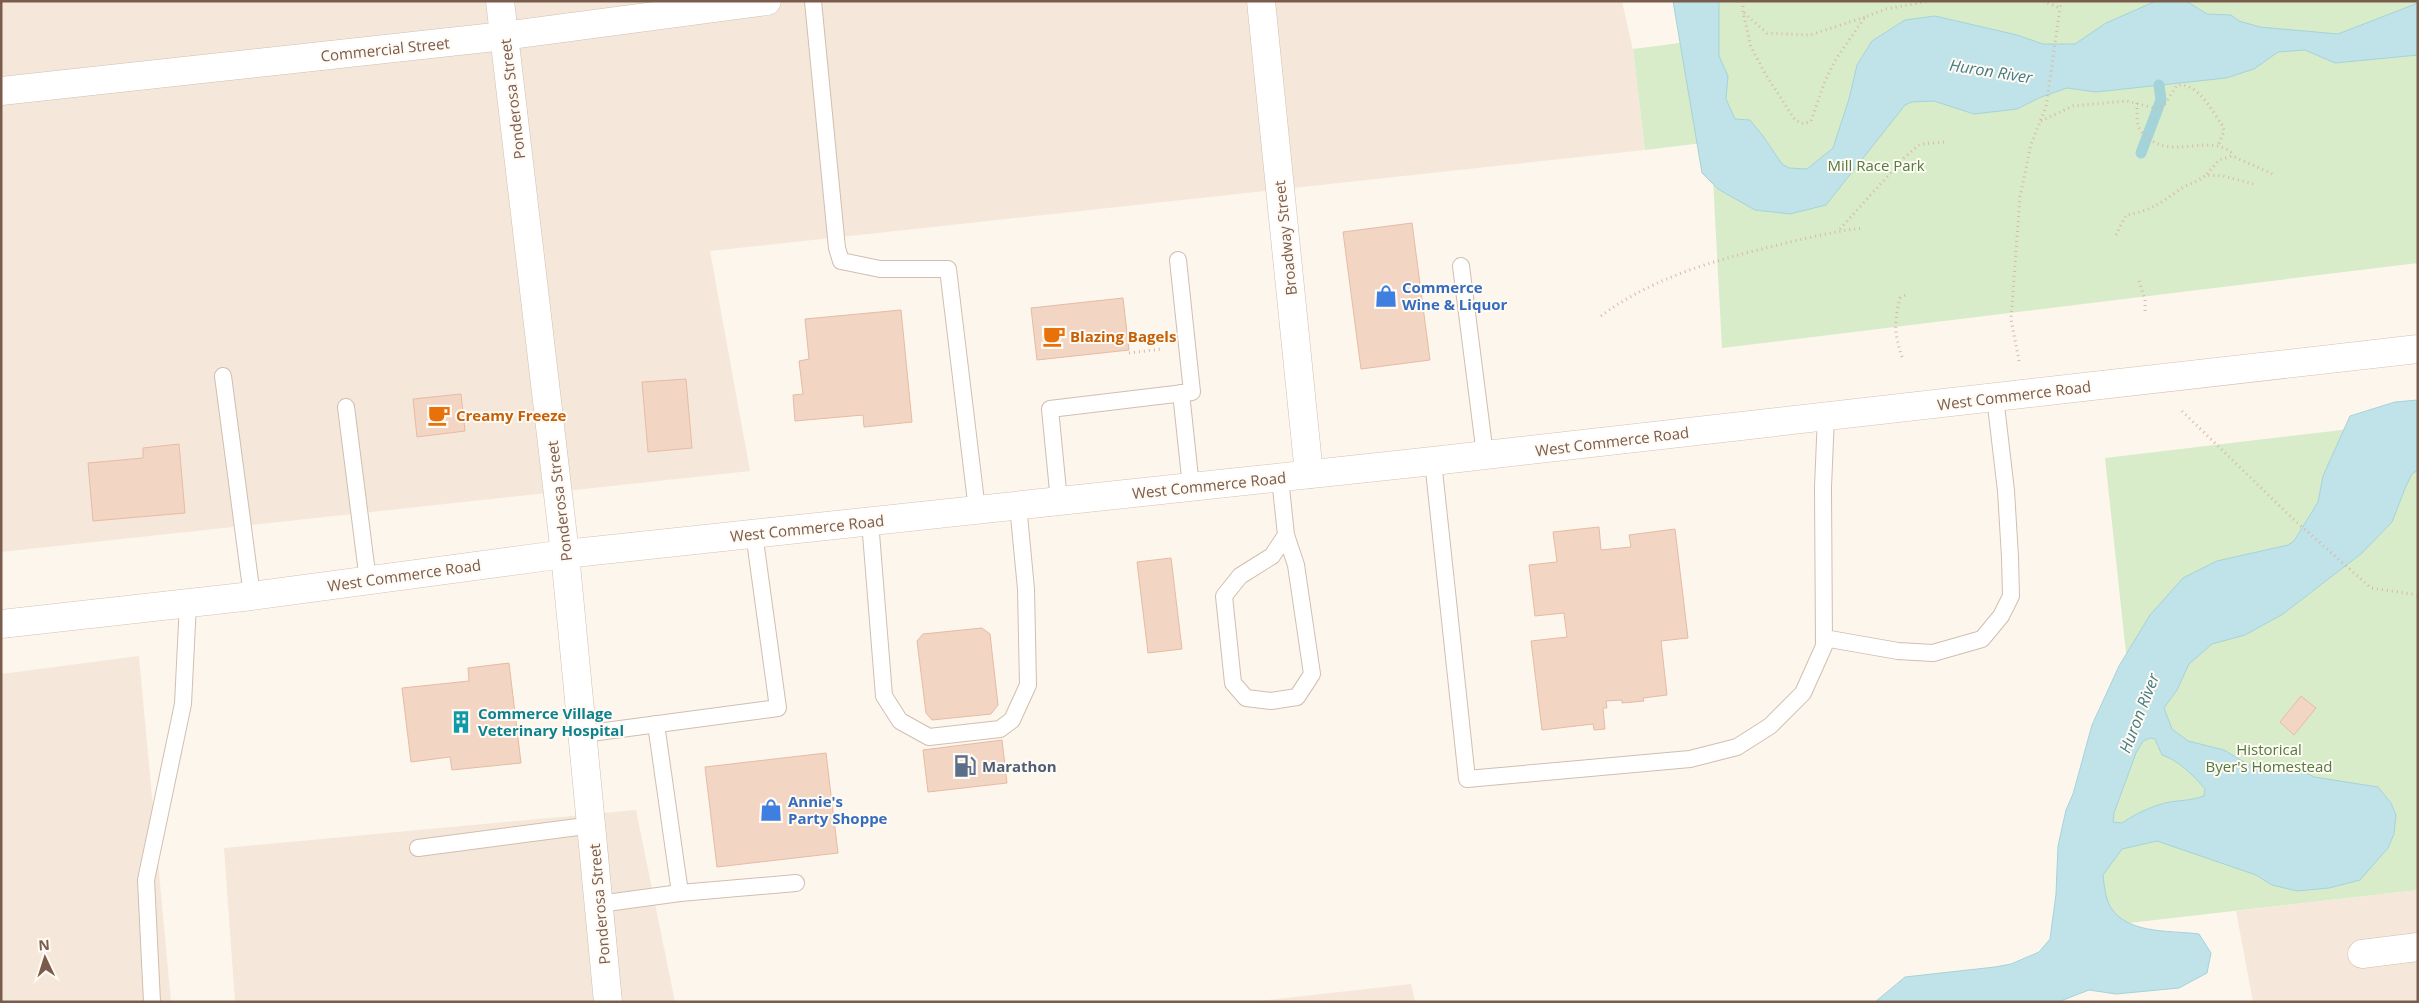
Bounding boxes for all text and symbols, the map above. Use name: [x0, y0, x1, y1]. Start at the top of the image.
street label: Commercial Street: [319, 32, 451, 66]
street label: Ponderosa Street: [495, 38, 529, 160]
water label: Huron River: [1948, 54, 2035, 89]
park label: Mill Race Park: [1827, 155, 1925, 175]
street label: Broadway Street: [1269, 179, 1301, 297]
place label: Commerce Wine & Liquor: [1402, 277, 1508, 314]
shop icon: Commerce Wine & Liquor: [1373, 283, 1399, 309]
cafe icon: Blazing Bagels: [1041, 323, 1067, 349]
place label: Blazing Bagels: [1070, 326, 1176, 346]
street label: West Commerce Road: [1936, 376, 2092, 414]
cafe icon: Creamy Freeze: [426, 402, 452, 428]
place label: Creamy Freeze: [456, 405, 567, 425]
street label: West Commerce Road: [1534, 422, 1690, 460]
street label: Ponderosa Street: [542, 440, 576, 562]
street label: West Commerce Road: [1131, 467, 1287, 503]
street label: West Commerce Road: [729, 510, 885, 546]
street label: West Commerce Road: [326, 554, 482, 596]
water label: Huron River: [2114, 669, 2165, 756]
place label: Commerce Village Veterinary Hospital: [478, 703, 624, 740]
building icon: Commerce Village Veterinary Hospital: [448, 709, 474, 735]
park label: Historical Byer's Homestead: [2206, 739, 2332, 776]
fuel station icon: Marathon: [952, 753, 978, 779]
place label: Marathon: [982, 756, 1057, 776]
place label: Annie's Party Shoppe: [788, 791, 888, 828]
shop icon: Annie's Party Shoppe: [758, 797, 784, 823]
street label: Ponderosa Street: [584, 843, 614, 965]
north arrow: [20, 933, 70, 983]
text: N: [38, 935, 50, 954]

